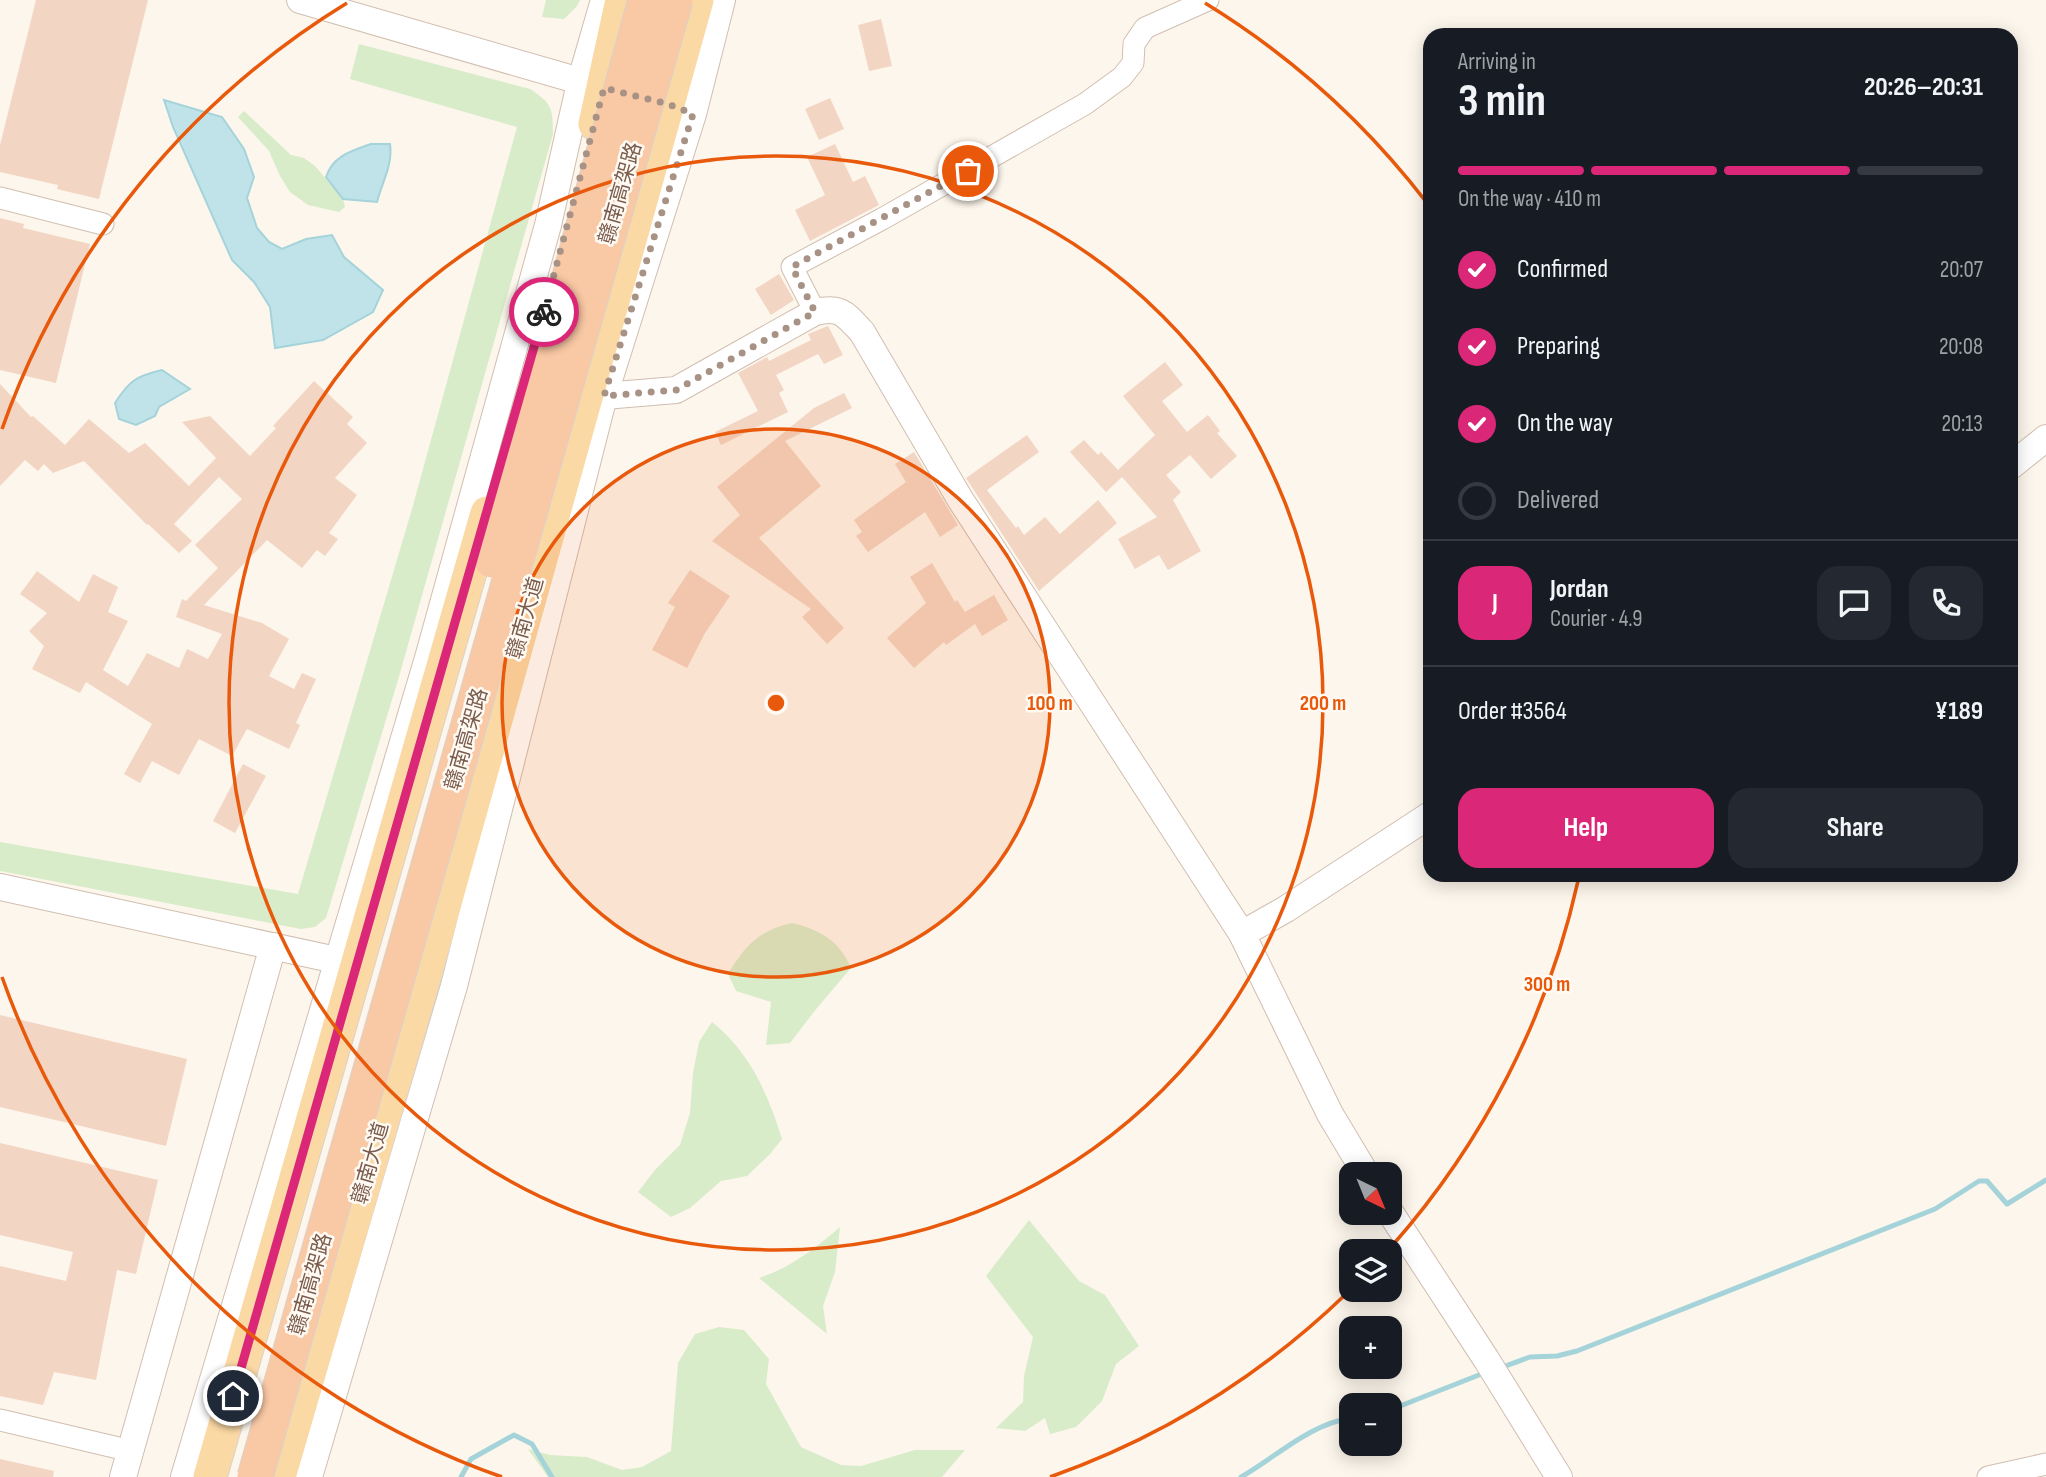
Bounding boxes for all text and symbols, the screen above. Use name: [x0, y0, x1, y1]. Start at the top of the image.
text: Arriving in: [1458, 48, 1536, 76]
text: 20:26–20:31: [1864, 72, 1983, 103]
text: 3 min: [1458, 74, 1546, 129]
street label: 赣南高架路: [594, 139, 647, 247]
pin: [938, 141, 998, 201]
icon: bag: [949, 152, 987, 190]
text: On the way · 410 m: [1458, 185, 1601, 213]
icon: check: [1458, 251, 1496, 289]
text: Confirmed: [1517, 254, 1608, 285]
text: 20:07: [1940, 256, 1983, 284]
courier: [509, 277, 579, 347]
icon: bike: [525, 293, 563, 331]
icon: check: [1458, 328, 1496, 366]
text: Preparing: [1517, 331, 1600, 362]
text: 20:08: [1939, 333, 1983, 361]
icon: check: [1458, 405, 1496, 443]
text: On the way: [1517, 408, 1613, 439]
text: 20:13: [1942, 410, 1983, 438]
text: Delivered: [1517, 485, 1599, 516]
button: chat: [1817, 566, 1891, 640]
button: phone: [1909, 566, 1983, 640]
street label: 赣南大道: [502, 574, 549, 662]
text: Jordan: [1550, 574, 1608, 605]
text: J: [1492, 588, 1498, 619]
text: Courier · 4.9: [1550, 605, 1642, 633]
street label: 赣南高架路: [440, 685, 493, 793]
centre of rings: [764, 691, 788, 715]
text: 100 m: [1027, 691, 1073, 716]
text: 200 m: [1300, 691, 1346, 716]
text: Order #3564: [1458, 696, 1567, 727]
text: ¥189: [1935, 696, 1983, 727]
button: Help: [1458, 788, 1714, 868]
button: Share: [1728, 788, 1983, 868]
text: 300 m: [1524, 972, 1570, 997]
street label: 赣南大道: [347, 1119, 394, 1207]
north arrow: [1339, 1162, 1402, 1225]
map controls: [1339, 1162, 1402, 1456]
street label: 赣南高架路: [284, 1230, 337, 1338]
button: layers: [1339, 1239, 1402, 1302]
button: +: [1339, 1316, 1402, 1379]
pin: [203, 1366, 263, 1426]
icon: home: [214, 1377, 252, 1415]
button: −: [1339, 1393, 1402, 1456]

